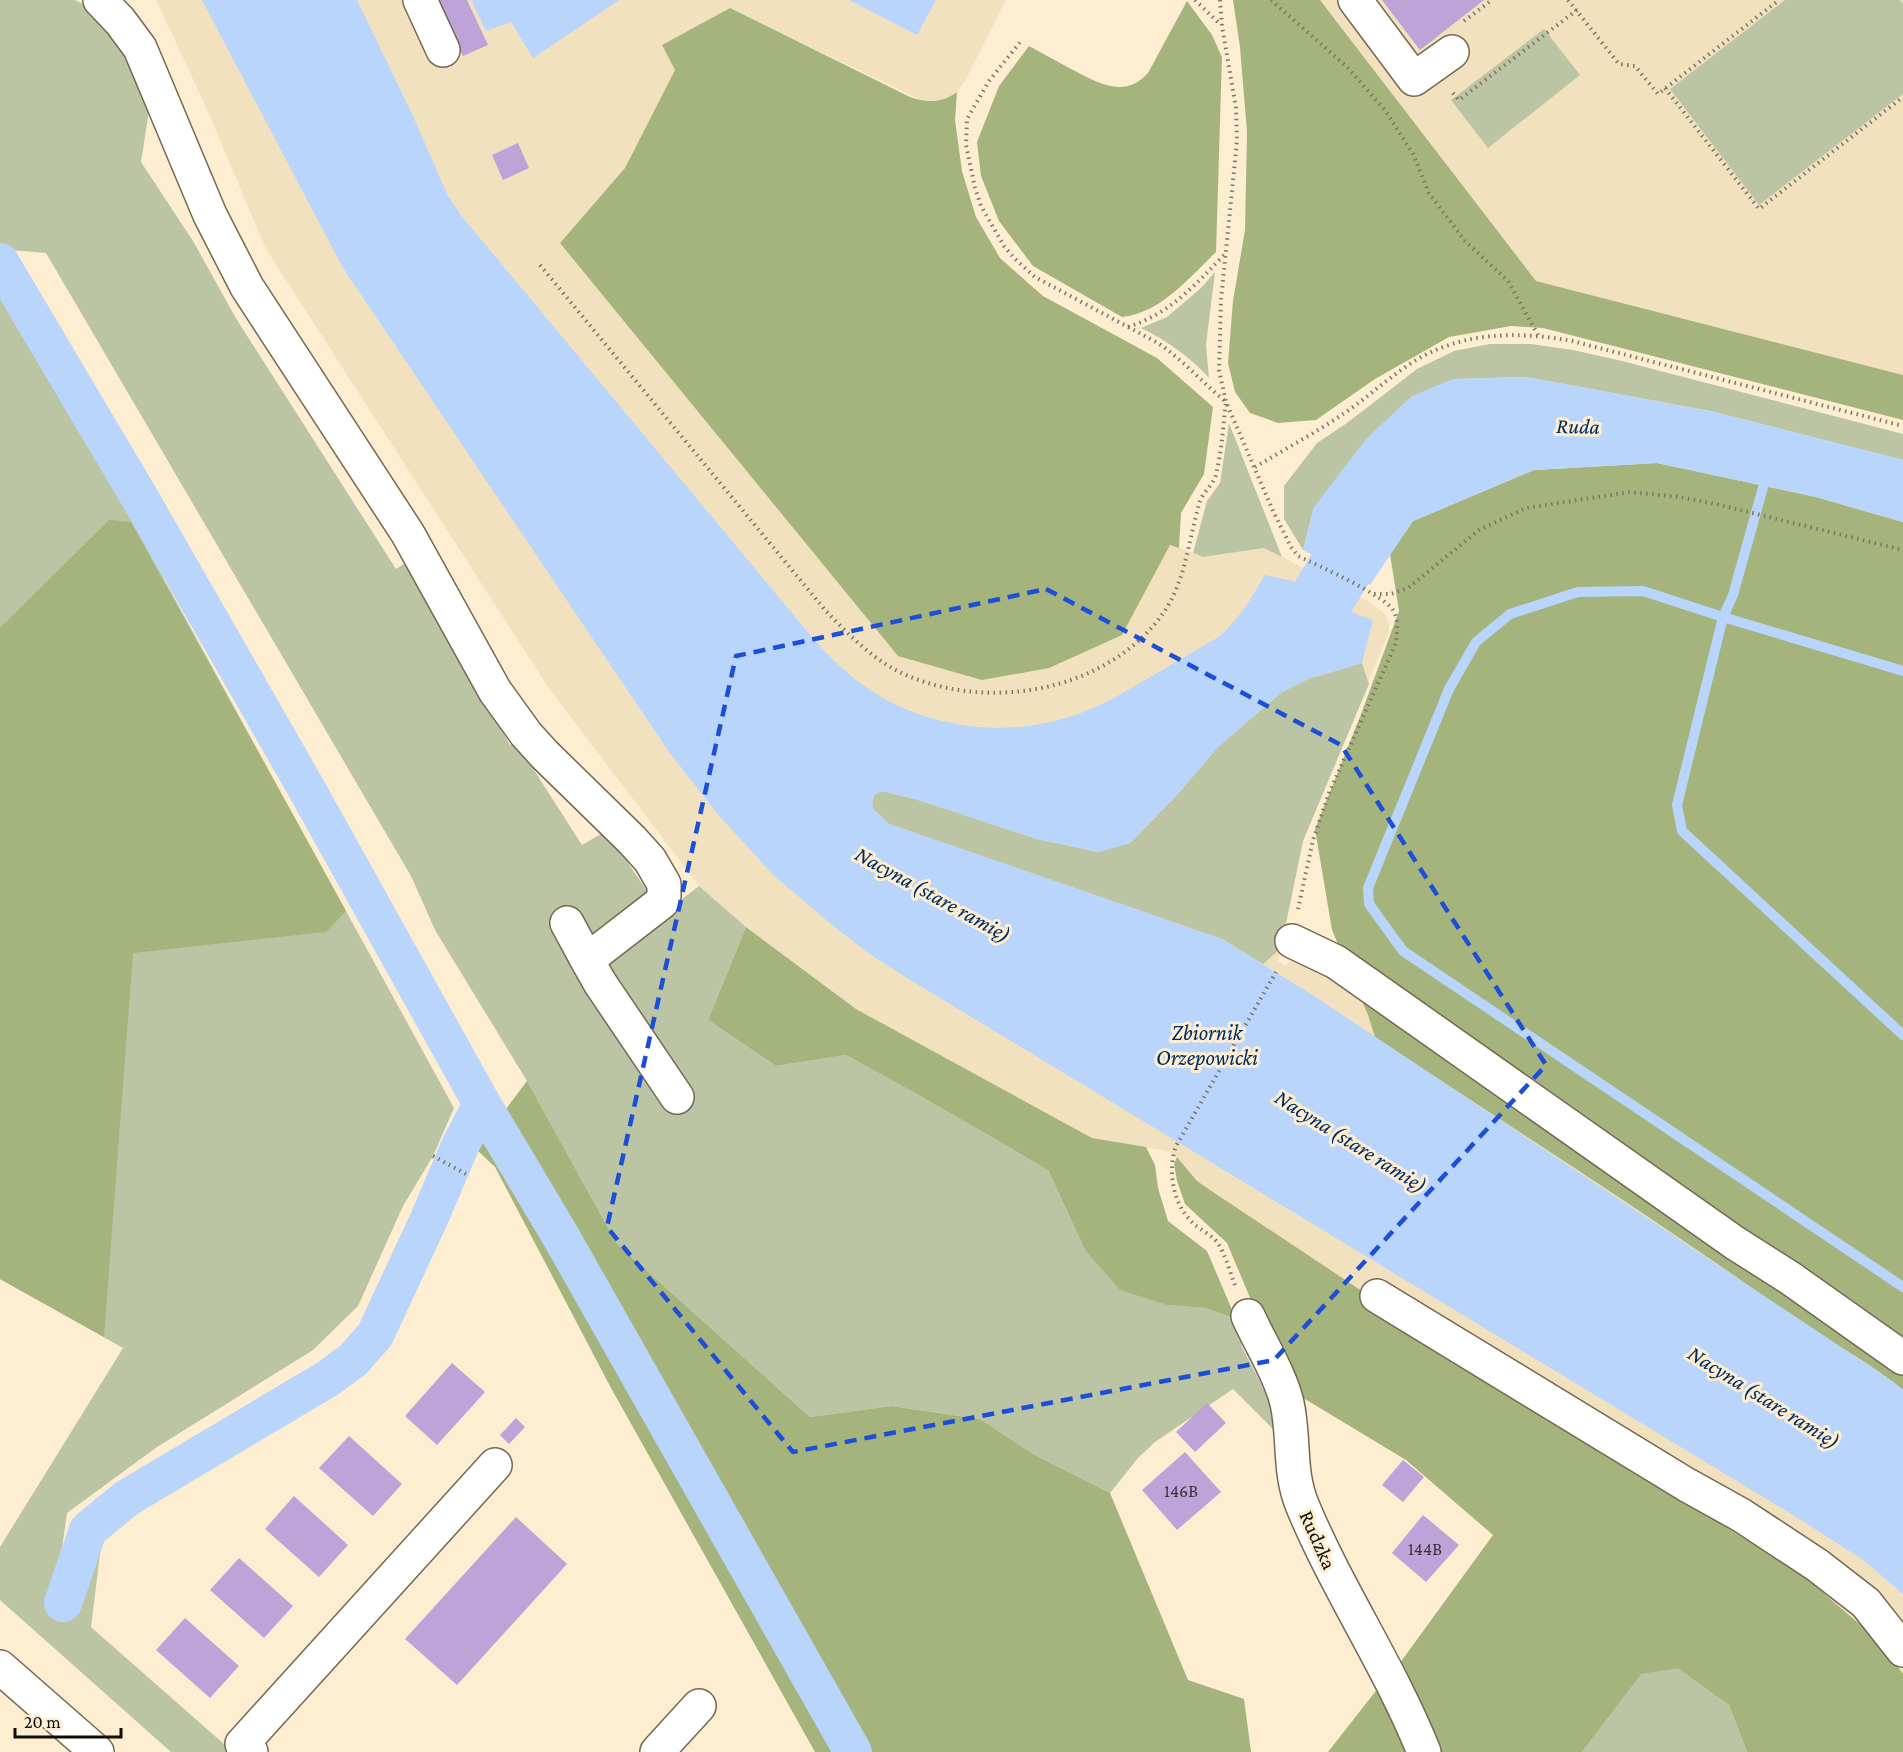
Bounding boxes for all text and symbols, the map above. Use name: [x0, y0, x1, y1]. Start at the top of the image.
water label: Ruda: [1556, 413, 1600, 439]
water label: Nacyna (stare ramię): [850, 841, 1015, 948]
water label: Zbiornik Orzepowicki: [1156, 1020, 1258, 1070]
water label: Nacyna (stare ramię): [1270, 1084, 1431, 1198]
water label: Nacyna (stare ramię): [1683, 1340, 1844, 1454]
house number: 146B: [1164, 1481, 1198, 1501]
street label: Rudzka: [1294, 1507, 1342, 1574]
house number: 144B: [1408, 1539, 1442, 1559]
scale bar: [15, 1701, 122, 1739]
text: 20 m: [24, 1712, 61, 1732]

